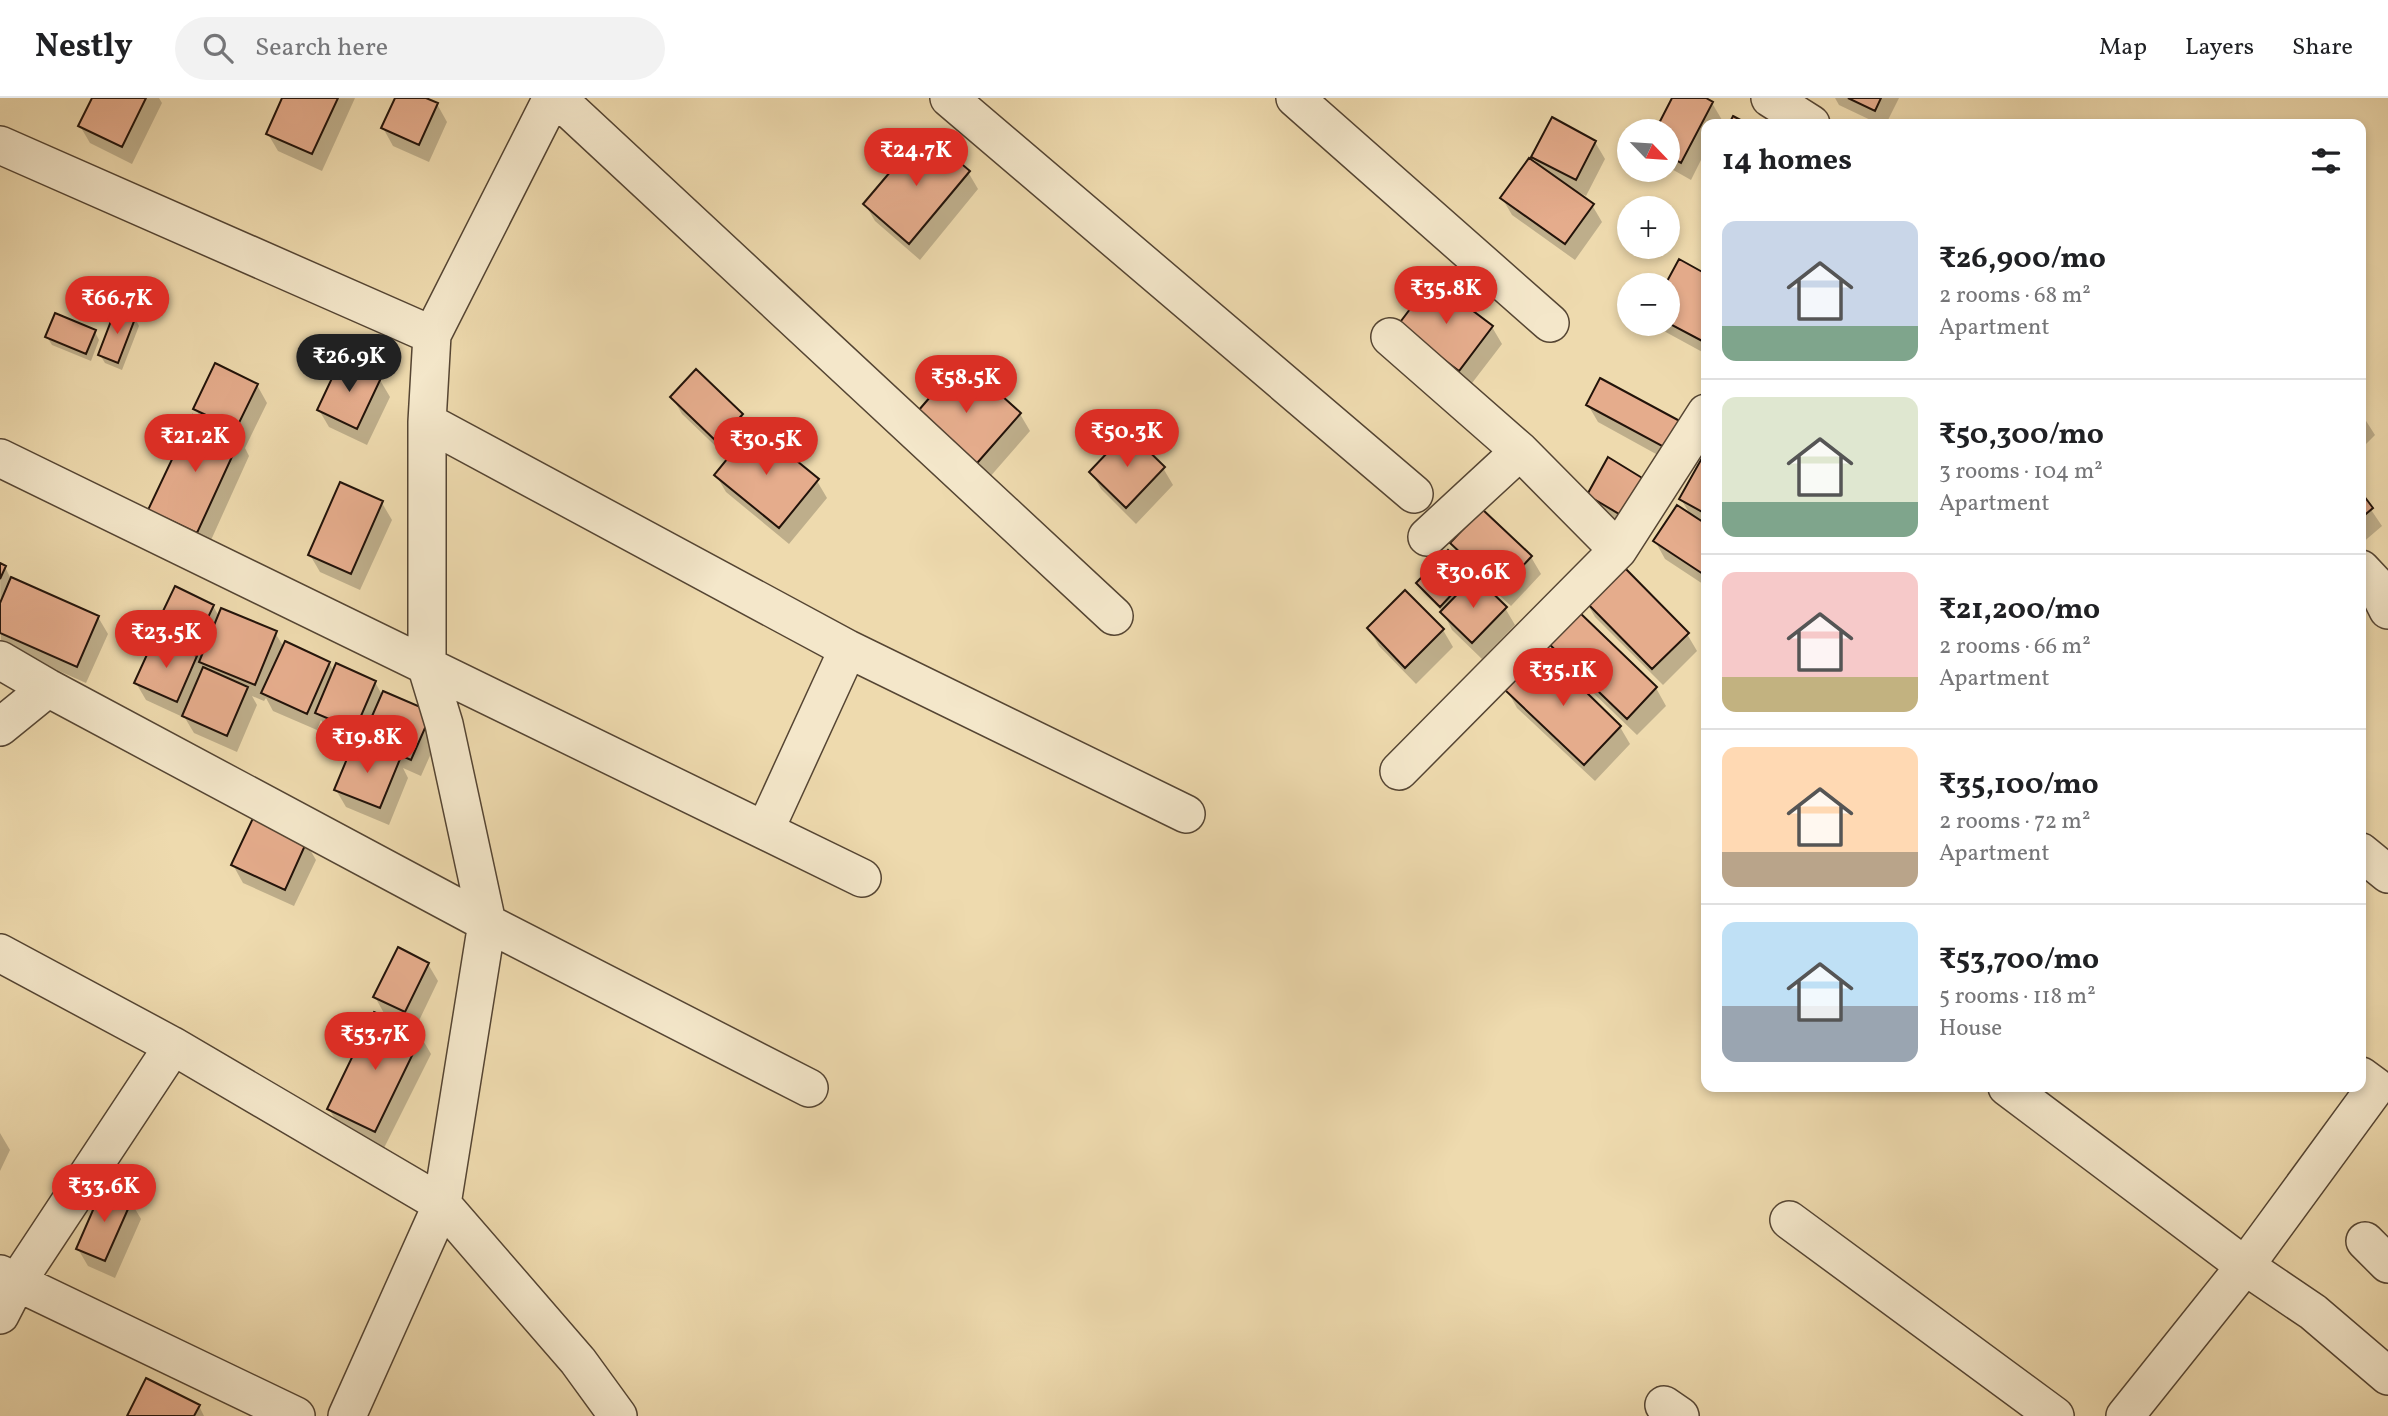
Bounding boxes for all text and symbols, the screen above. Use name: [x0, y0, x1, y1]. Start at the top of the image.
search box: [175, 17, 665, 80]
text: Nestly: [35, 25, 133, 71]
icon: search: [199, 29, 237, 67]
text: Search here: [255, 30, 388, 66]
text: Map: [2099, 31, 2147, 65]
text: Layers: [2185, 31, 2254, 65]
text: Share: [2292, 31, 2353, 65]
north arrow: [1617, 119, 1680, 182]
map controls: [1617, 119, 1680, 336]
pin: ₹24.7K: [859, 129, 973, 188]
text: ₹24.7K: [880, 135, 952, 167]
text: 14 homes: [1722, 140, 1852, 182]
icon: filters: [2307, 142, 2345, 180]
button: +: [1617, 196, 1680, 259]
text: ₹26,900/mo: [1939, 238, 2106, 280]
icon: home: [1778, 249, 1862, 333]
pin: ₹35.8K: [1389, 266, 1503, 326]
text: ₹35.8K: [1410, 273, 1482, 305]
button: −: [1617, 273, 1680, 336]
pin: ₹66.7K: [60, 276, 174, 336]
text: 2 rooms · 68 m²: [1939, 280, 2091, 312]
text: ₹66.7K: [81, 283, 153, 315]
text: Apartment: [1939, 312, 2050, 344]
pin: ₹26.9K: [292, 334, 406, 394]
text: ₹26.9K: [312, 341, 386, 373]
pin: ₹58.5K: [909, 356, 1023, 415]
text: ₹58.5K: [931, 362, 1001, 394]
pin: ₹50.3K: [1070, 410, 1184, 469]
pin: ₹21.2K: [138, 414, 252, 474]
text: ₹50,300/mo: [1939, 414, 2104, 456]
text: ₹50.3K: [1091, 416, 1163, 448]
pin: ₹30.5K: [709, 418, 823, 477]
text: ₹21.2K: [160, 421, 230, 453]
text: ₹30.5K: [730, 424, 802, 456]
icon: home: [1778, 425, 1862, 509]
text: 3 rooms · 104 m²: [1939, 456, 2103, 488]
text: Apartment: [1939, 488, 2050, 520]
pin: ₹30.6K: [1416, 550, 1530, 610]
text: ₹30.6K: [1436, 557, 1510, 589]
text: ₹21,200/mo: [1939, 589, 2100, 631]
icon: home: [1778, 600, 1862, 684]
pin: ₹23.5K: [109, 610, 223, 670]
text: ₹23.5K: [131, 617, 201, 649]
text: 2 rooms · 66 m²: [1939, 631, 2091, 663]
pin: ₹35.1K: [1506, 648, 1620, 708]
text: ₹35.1K: [1529, 655, 1597, 687]
text: Apartment: [1939, 663, 2050, 695]
pin: ₹19.8K: [310, 716, 424, 775]
text: ₹19.8K: [332, 722, 402, 754]
text: ₹35,100/mo: [1939, 764, 2099, 806]
icon: home: [1778, 775, 1862, 859]
text: 2 rooms · 72 m²: [1939, 806, 2090, 838]
text: Apartment: [1939, 838, 2050, 870]
text: ₹53,700/mo: [1939, 939, 2099, 981]
icon: home: [1778, 950, 1862, 1034]
text: 5 rooms · 118 m²: [1939, 981, 2096, 1013]
pin: ₹53.7K: [318, 1012, 432, 1072]
text: House: [1939, 1013, 2002, 1045]
text: ₹53.7K: [340, 1019, 410, 1051]
pin: ₹33.6K: [47, 1164, 161, 1224]
text: ₹33.6K: [68, 1171, 140, 1203]

